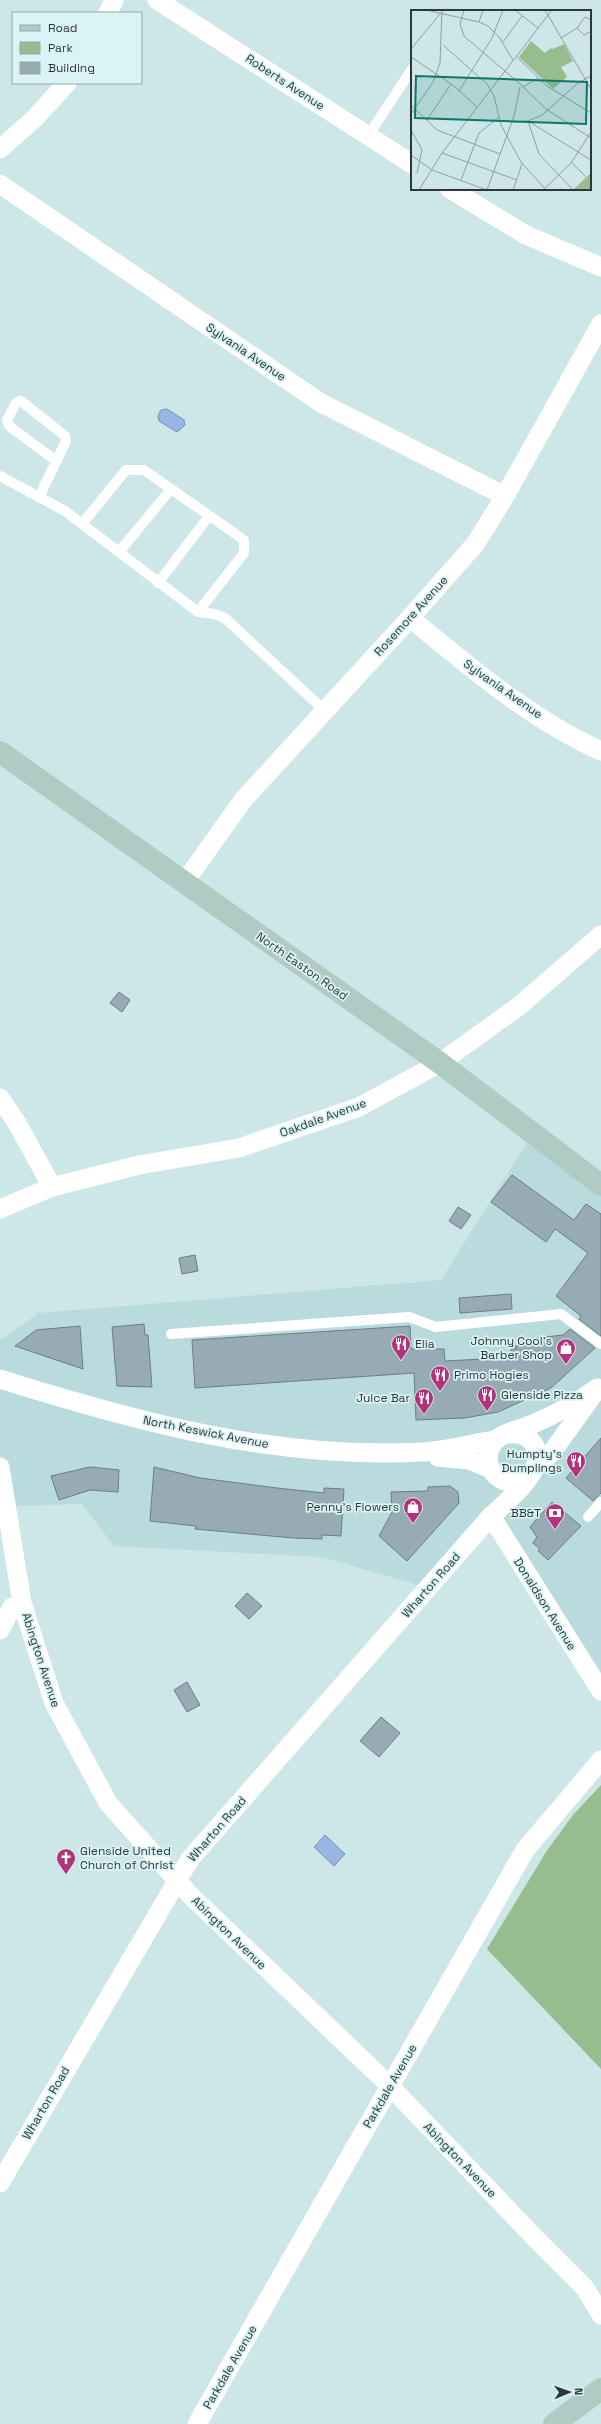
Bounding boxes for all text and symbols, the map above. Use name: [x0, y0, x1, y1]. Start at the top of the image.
inset map: [411, 10, 591, 190]
legend: [12, 12, 142, 84]
text: Road: [48, 20, 77, 36]
text: Park: [48, 40, 73, 56]
street label: Roberts Avenue: [242, 50, 328, 114]
text: Building: [48, 60, 95, 76]
street label: Sylvania Avenue: [203, 319, 289, 385]
street label: Rosemore Avenue: [371, 572, 451, 660]
street label: Sylvania Avenue: [460, 656, 546, 722]
street label: North Easton Road: [253, 928, 351, 1004]
street label: Oakdale Avenue: [277, 1095, 369, 1141]
restaurant icon: Elia: [390, 1333, 412, 1361]
place label: Johnny Cool's Barber Shop: [471, 1333, 552, 1363]
place label: Elia: [415, 1336, 435, 1352]
shop icon: Johnny Cool's Barber Shop: [555, 1337, 577, 1365]
restaurant icon: Primo Hogies: [429, 1364, 451, 1392]
place label: Primo Hogies: [454, 1367, 529, 1383]
restaurant icon: Glenside Pizza: [476, 1384, 498, 1412]
restaurant icon: Juice Bar: [413, 1387, 435, 1415]
place label: Glenside Pizza: [501, 1387, 583, 1403]
place label: Juice Bar: [356, 1390, 410, 1406]
street label: North Keswick Avenue: [142, 1412, 270, 1452]
place label: Humpty's Dumplings: [501, 1446, 562, 1476]
restaurant icon: Humpty's Dumplings: [565, 1450, 587, 1478]
shop icon: Penny's Flowers: [402, 1496, 424, 1524]
place label: Penny's Flowers: [306, 1499, 399, 1515]
bank icon: BB&T: [544, 1502, 566, 1530]
place label: BB&T: [511, 1505, 541, 1521]
street label: Wharton Road: [398, 1549, 464, 1621]
street label: Donaldson Avenue: [510, 1555, 580, 1653]
street label: Abington Avenue: [18, 1611, 64, 1709]
street label: Wharton Road: [184, 1793, 250, 1865]
place label: Glenside United Church of Christ: [80, 1843, 174, 1873]
church icon: Glenside United Church of Christ: [55, 1847, 77, 1875]
street label: Abington Avenue: [188, 1893, 270, 1973]
street label: Parkdale Avenue: [359, 2041, 421, 2131]
street label: Wharton Road: [19, 2064, 73, 2142]
street label: Abington Avenue: [420, 2119, 500, 2201]
street label: Parkdale Avenue: [199, 2322, 261, 2412]
north arrow: [549, 2372, 589, 2412]
text: N: [572, 2388, 586, 2396]

